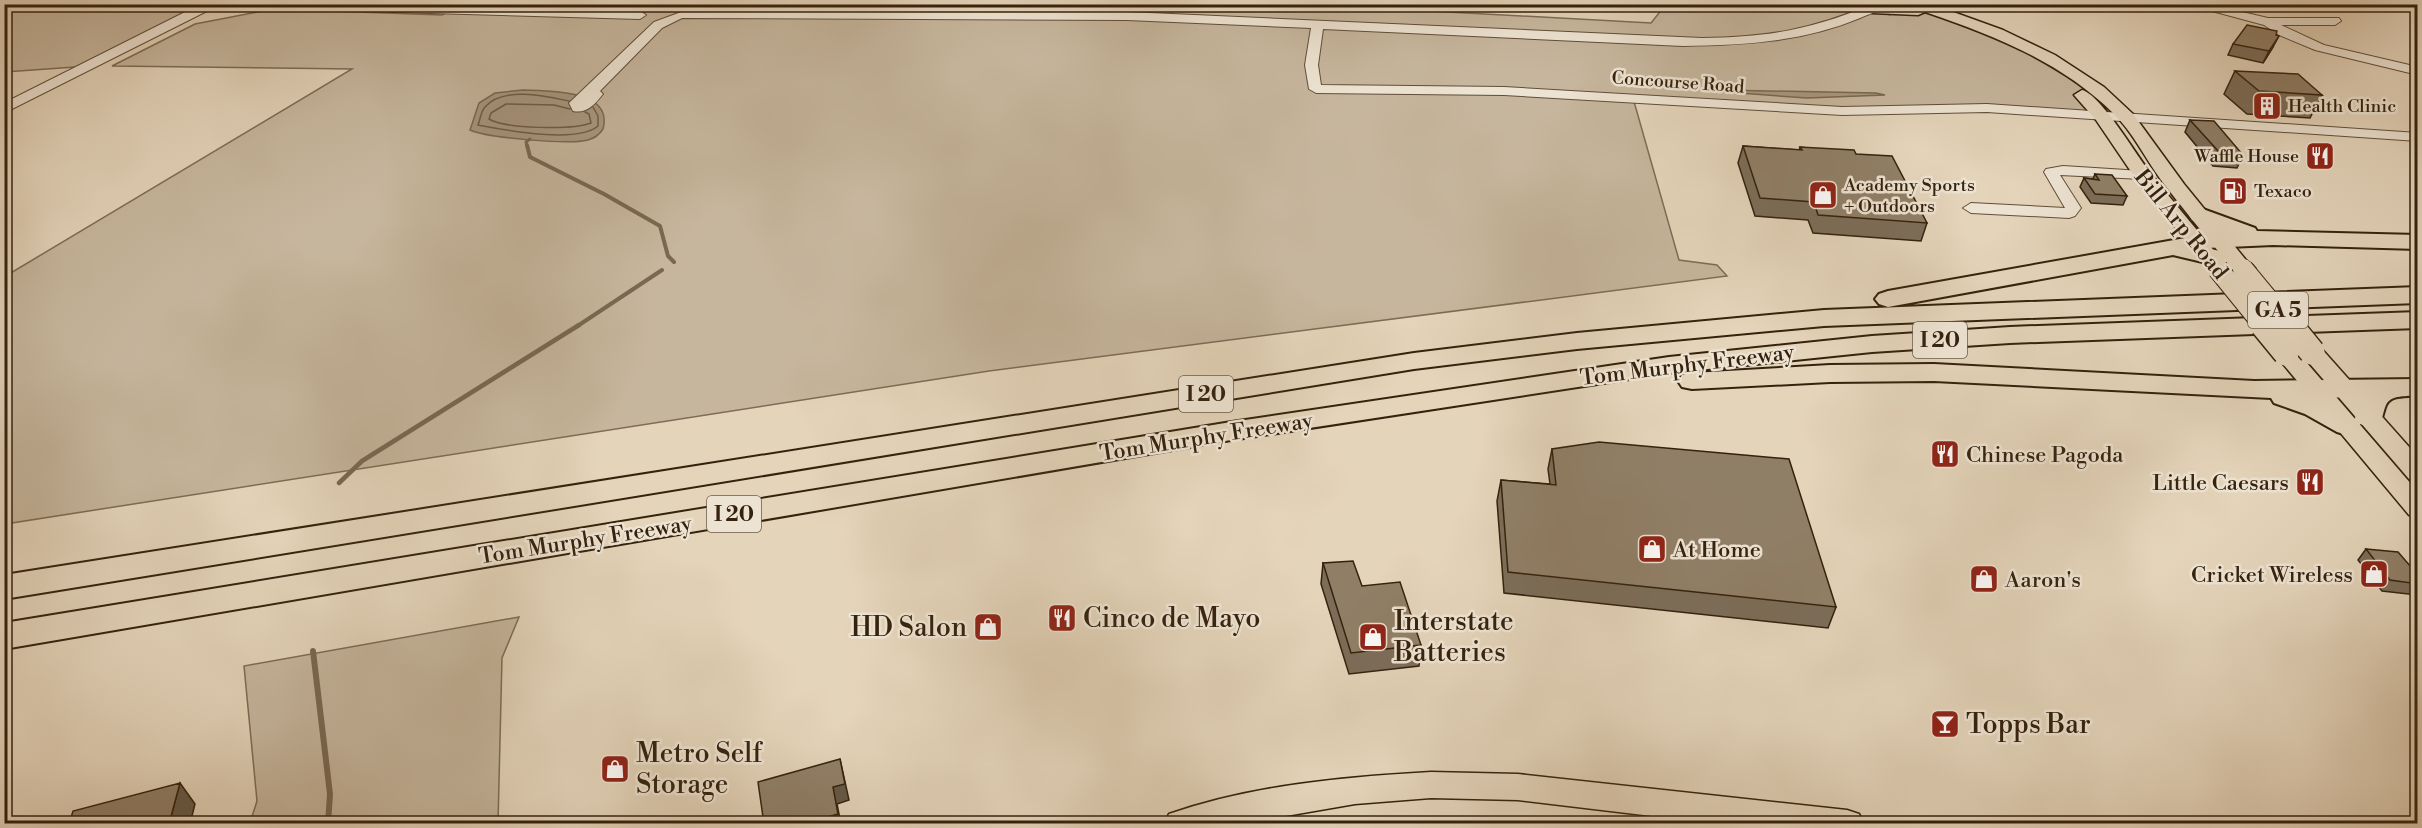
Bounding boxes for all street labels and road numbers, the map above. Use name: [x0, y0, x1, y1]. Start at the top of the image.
street label: Concourse Road: [1611, 66, 1746, 99]
street label: Bill Arp Road: [2128, 164, 2234, 286]
road number: GA 5: [2248, 292, 2308, 328]
road number: I 20: [1913, 322, 1967, 358]
street label: Tom Murphy Freeway: [1579, 339, 1796, 392]
road number: I 20: [1179, 376, 1233, 412]
street label: Tom Murphy Freeway: [1098, 407, 1315, 468]
road number: I 20: [707, 496, 761, 532]
street label: Tom Murphy Freeway: [477, 510, 694, 571]

